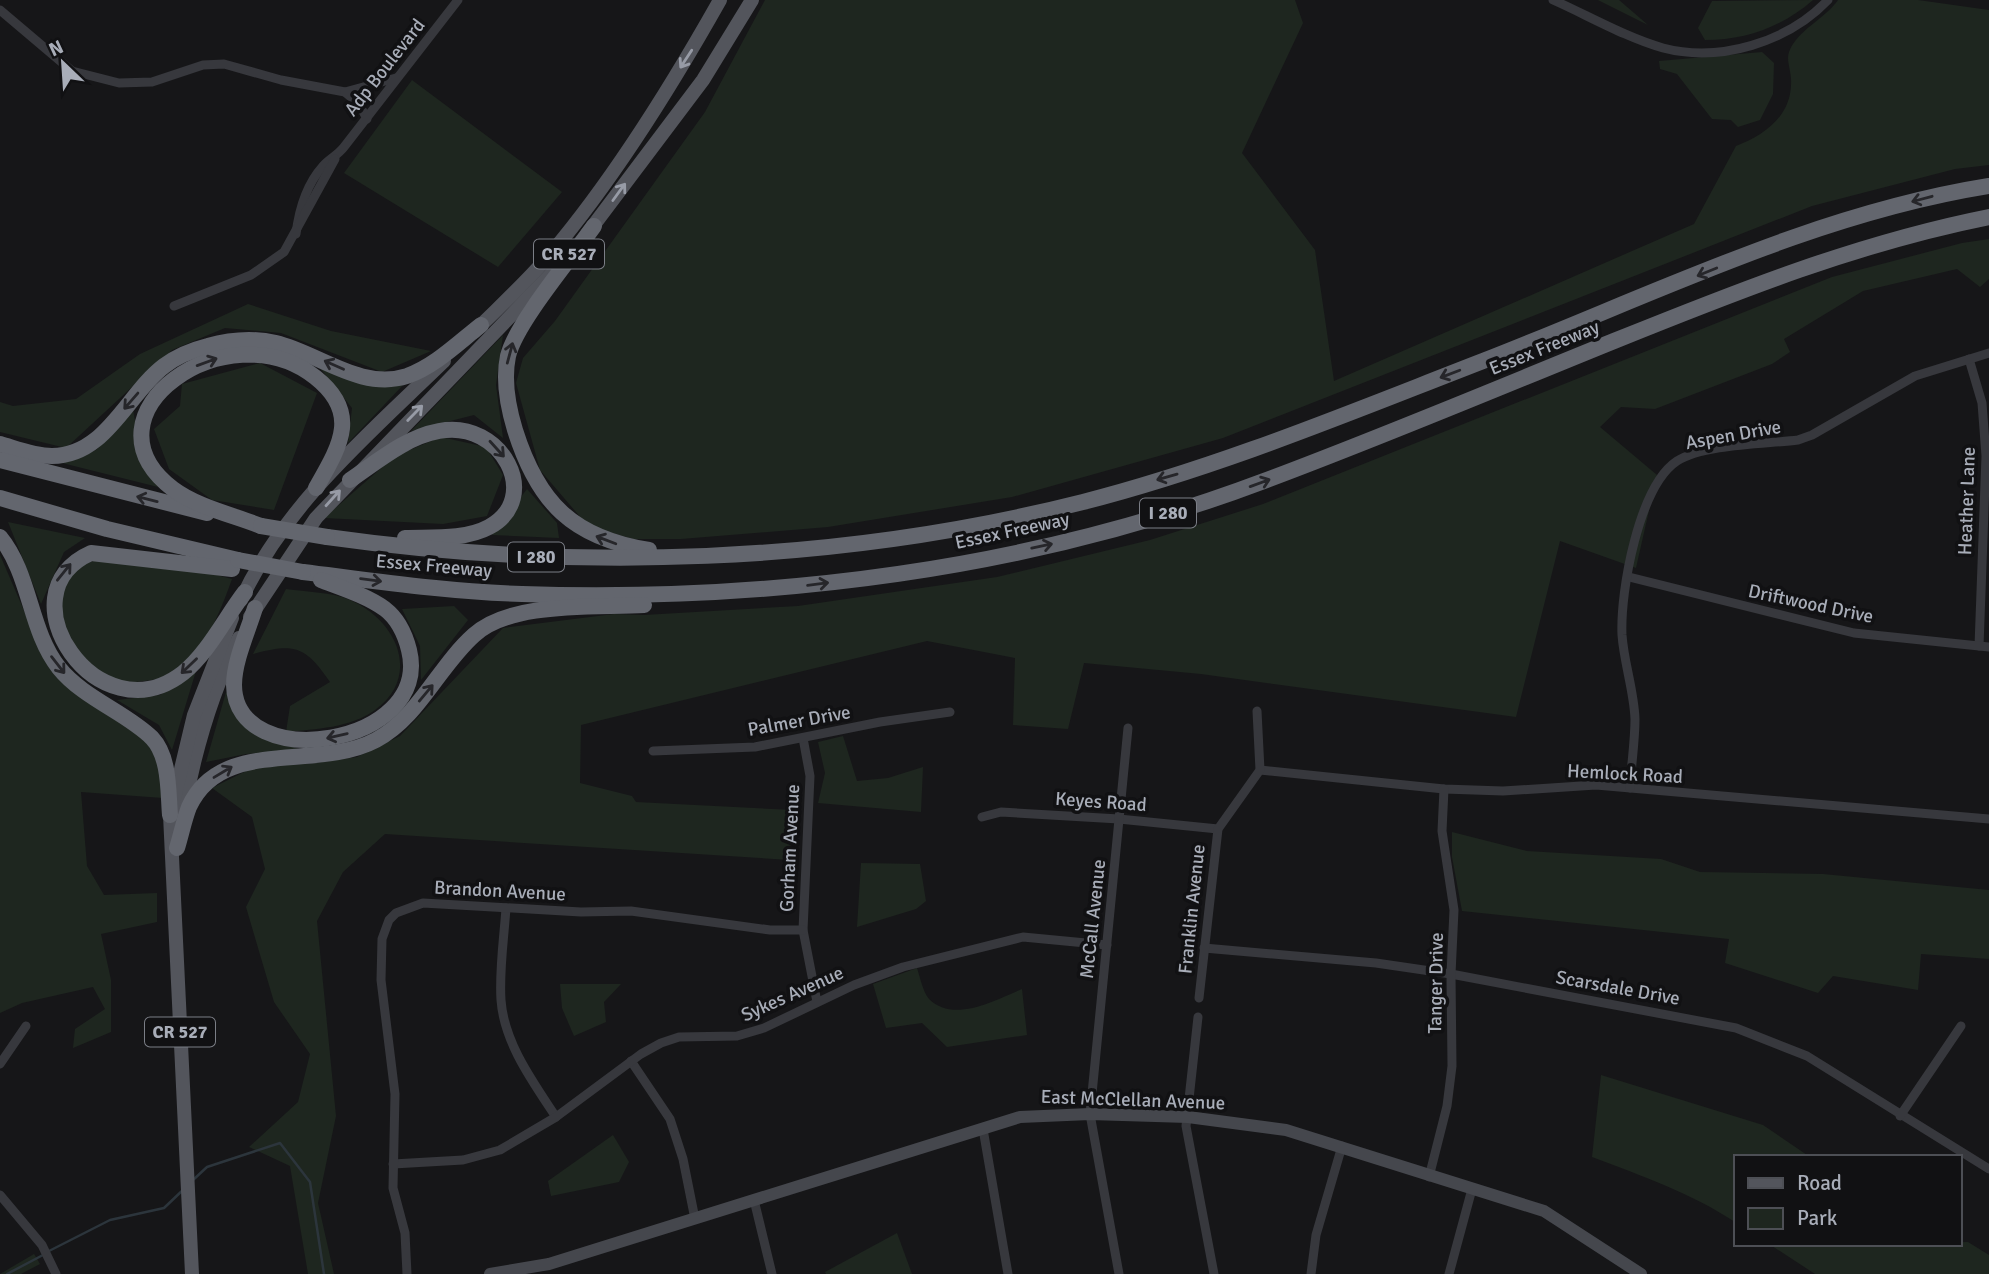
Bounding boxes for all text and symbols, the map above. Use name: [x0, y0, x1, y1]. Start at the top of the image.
street label: Adp Boulevard: [339, 14, 430, 121]
north arrow: [28, 28, 98, 98]
text: N: [45, 35, 67, 62]
one-way arrow: [678, 49, 693, 68]
one-way arrow: [612, 183, 626, 202]
one-way arrow: [1911, 193, 1934, 206]
road number: CR 527: [534, 240, 604, 268]
one-way arrow: [1697, 267, 1718, 280]
street label: Essex Freeway: [1486, 315, 1603, 381]
one-way arrow: [505, 342, 518, 364]
one-way arrow: [195, 355, 217, 367]
one-way arrow: [324, 358, 345, 371]
one-way arrow: [1439, 368, 1461, 381]
one-way arrow: [123, 392, 139, 410]
one-way arrow: [406, 404, 423, 421]
street label: Aspen Drive: [1684, 415, 1783, 455]
one-way arrow: [489, 440, 505, 458]
street label: Heather Lane: [1953, 446, 1981, 556]
one-way arrow: [1157, 472, 1179, 485]
one-way arrow: [1249, 475, 1271, 488]
one-way arrow: [325, 490, 341, 508]
one-way arrow: [136, 492, 159, 505]
road number: I 280: [1140, 499, 1196, 528]
street label: Essex Freeway: [953, 507, 1072, 555]
one-way arrow: [595, 532, 617, 545]
one-way arrow: [1030, 539, 1053, 553]
road number: I 280: [508, 542, 564, 572]
street label: Essex Freeway: [375, 549, 493, 583]
one-way arrow: [57, 564, 72, 582]
one-way arrow: [359, 574, 382, 587]
one-way arrow: [806, 577, 829, 590]
street label: Driftwood Drive: [1746, 579, 1876, 629]
one-way arrow: [50, 655, 65, 674]
one-way arrow: [181, 657, 198, 674]
one-way arrow: [417, 684, 433, 702]
street label: Palmer Drive: [746, 700, 852, 742]
one-way arrow: [326, 730, 349, 743]
street label: Hemlock Road: [1566, 759, 1684, 789]
one-way arrow: [212, 765, 232, 779]
street label: Gorham Avenue: [775, 784, 805, 913]
street label: Keyes Road: [1054, 787, 1147, 817]
street label: Franklin Avenue: [1173, 843, 1211, 975]
street label: McCall Avenue: [1075, 858, 1111, 980]
street label: Brandon Avenue: [433, 876, 566, 906]
street label: Tanger Drive: [1423, 932, 1449, 1034]
street label: Sykes Avenue: [737, 961, 847, 1027]
street label: Scarsdale Drive: [1554, 965, 1682, 1011]
road number: CR 527: [145, 1017, 215, 1046]
street label: East McClellan Avenue: [1040, 1085, 1226, 1115]
legend: [1734, 1155, 1961, 1246]
text: Road: [1797, 1170, 1842, 1196]
text: Park: [1797, 1205, 1838, 1231]

